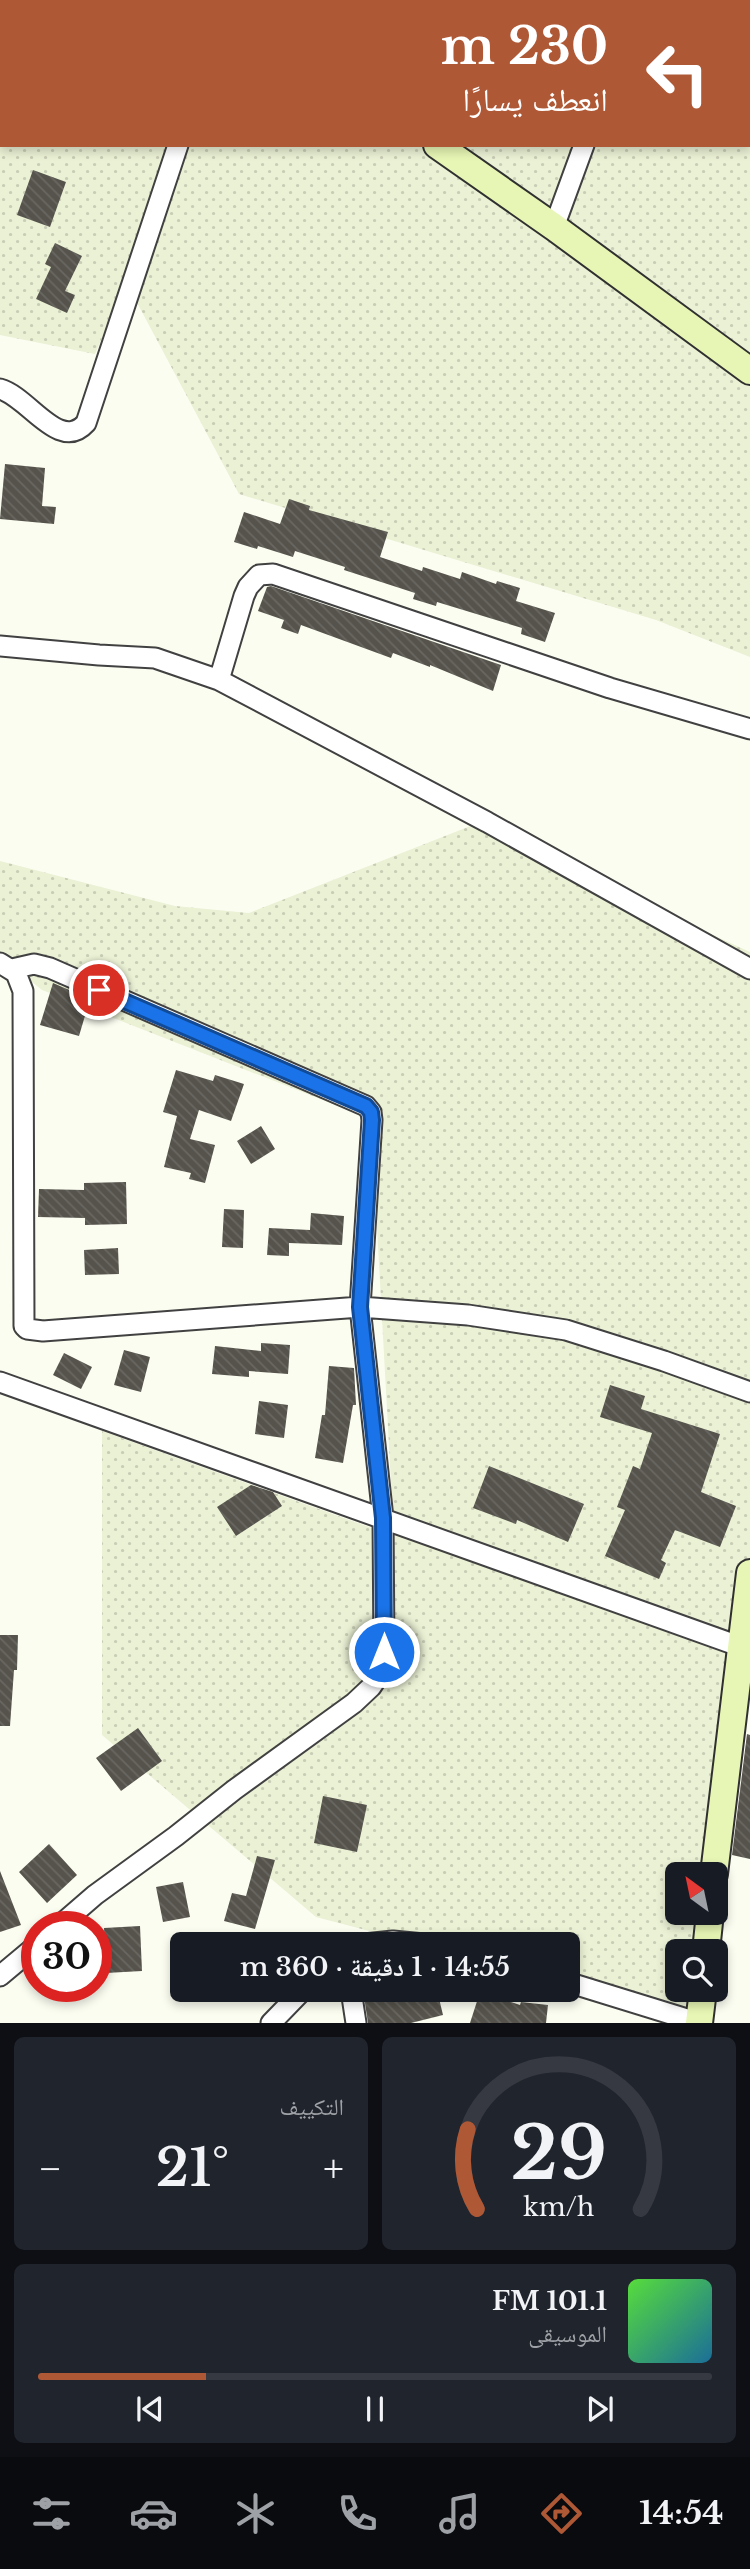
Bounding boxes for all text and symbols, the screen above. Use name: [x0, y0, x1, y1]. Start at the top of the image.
text: 230 m: [441, 16, 608, 77]
icon: left: [632, 28, 723, 119]
text: انعطف يسارًا: [463, 80, 608, 120]
pin: [69, 960, 129, 1020]
icon: arrive: [80, 971, 118, 1009]
position arrow: [347, 1615, 421, 1689]
north arrow: [665, 1862, 728, 1925]
map controls: [665, 1862, 728, 2002]
speed limit sign: 30: [21, 1911, 112, 2002]
button: search: [665, 1939, 728, 2002]
text: 14:55 · 1 دقيقة · 360 m: [240, 1951, 510, 1983]
text: التكييف: [279, 2093, 344, 2121]
text: 29: [511, 2109, 607, 2200]
text: 21°: [156, 2136, 229, 2200]
text: −: [38, 2145, 62, 2192]
text: +: [323, 2145, 344, 2192]
text: km/h: [524, 2192, 594, 2223]
text: 101.1 FM: [492, 2285, 607, 2317]
text: الموسيقى: [528, 2320, 607, 2348]
icon: previous: [131, 2390, 169, 2428]
icon: pause: [356, 2390, 394, 2428]
icon: next: [581, 2390, 619, 2428]
icon: filters: [27, 2489, 76, 2538]
icon: car: [129, 2489, 178, 2538]
icon: climate: [231, 2489, 280, 2538]
icon: phone: [333, 2489, 382, 2538]
icon: music: [435, 2489, 484, 2538]
icon: directions: [537, 2489, 586, 2538]
text: 14:54: [639, 2493, 723, 2533]

